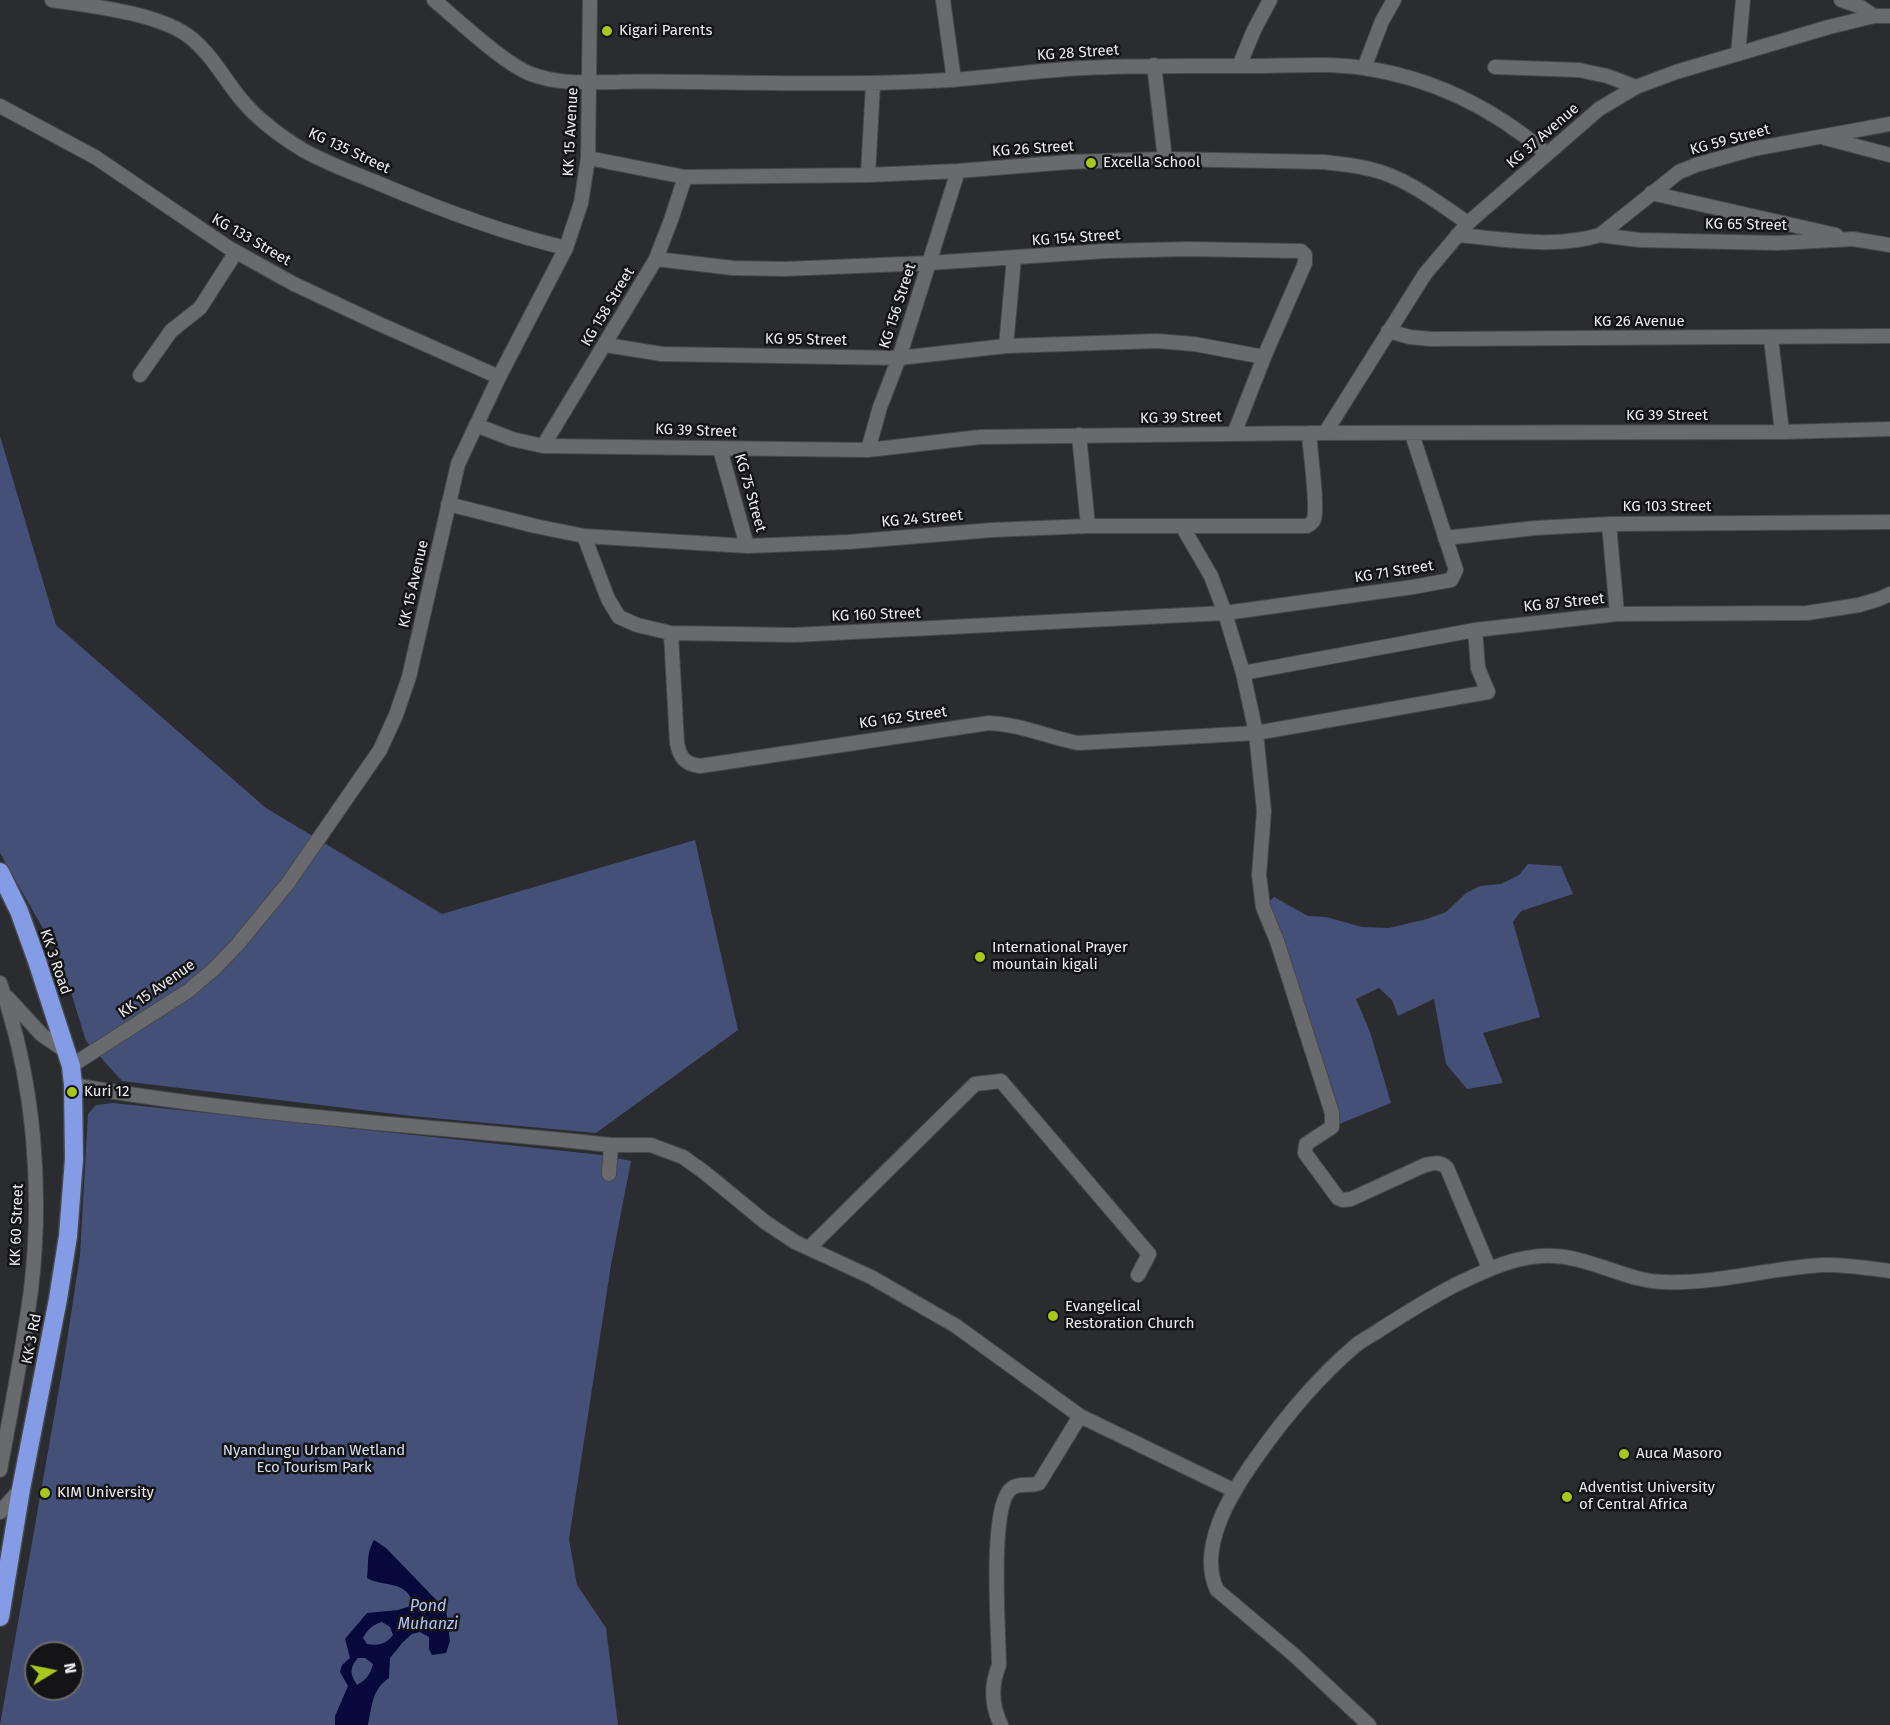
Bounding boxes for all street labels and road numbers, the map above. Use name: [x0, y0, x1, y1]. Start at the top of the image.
street label: KG 28 Street: [1036, 41, 1120, 65]
street label: KK 15 Avenue: [560, 87, 582, 177]
street label: KG 37 Avenue: [1503, 100, 1583, 172]
street label: KG 59 Street: [1688, 121, 1772, 159]
street label: KG 135 Street: [305, 124, 393, 178]
street label: KG 26 Street: [991, 137, 1075, 161]
street label: KG 133 Street: [208, 210, 294, 270]
street label: KG 65 Street: [1705, 215, 1787, 235]
street label: KG 154 Street: [1031, 226, 1121, 250]
street label: KG 156 Street: [876, 261, 920, 351]
street label: KG 158 Street: [577, 264, 639, 350]
street label: KG 26 Avenue: [1593, 313, 1685, 331]
street label: KG 95 Street: [765, 330, 847, 350]
street label: KG 39 Street: [1626, 407, 1708, 425]
street label: KG 39 Street: [1140, 408, 1222, 428]
street label: KG 39 Street: [655, 421, 737, 441]
street label: KG 75 Street: [730, 452, 770, 534]
street label: KG 103 Street: [1623, 498, 1711, 516]
street label: KG 24 Street: [881, 506, 963, 532]
street label: KK 15 Avenue: [395, 538, 433, 630]
street label: KG 71 Street: [1353, 557, 1435, 587]
street label: KG 87 Street: [1523, 590, 1605, 616]
street label: KG 160 Street: [831, 604, 921, 626]
street label: KG 162 Street: [858, 703, 948, 733]
street label: KK 3 Road: [35, 927, 75, 997]
street label: KK 15 Avenue: [115, 956, 199, 1022]
street label: KK 60 Street: [7, 1183, 27, 1267]
street label: KK 3 Rd: [18, 1312, 46, 1366]

